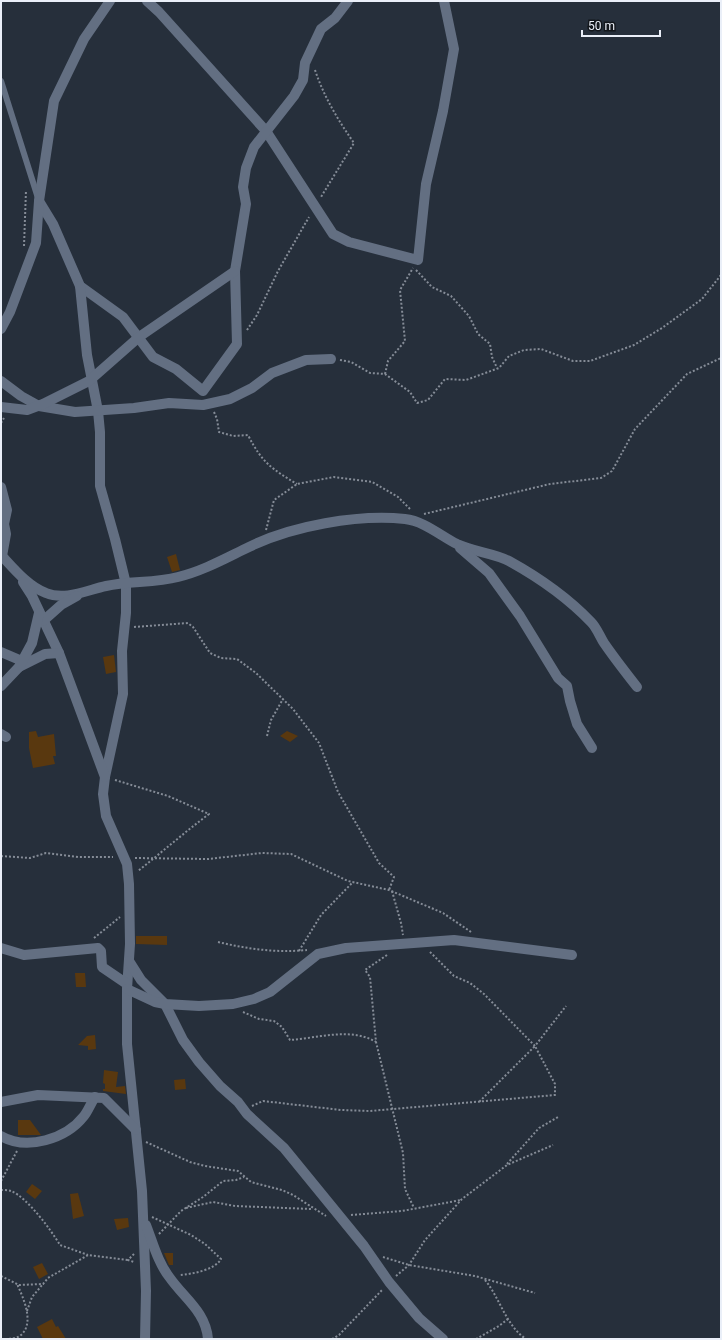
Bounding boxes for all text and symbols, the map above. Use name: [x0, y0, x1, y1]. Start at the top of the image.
scale bar: [582, 12, 660, 38]
text: 50 m: [588, 19, 615, 33]

